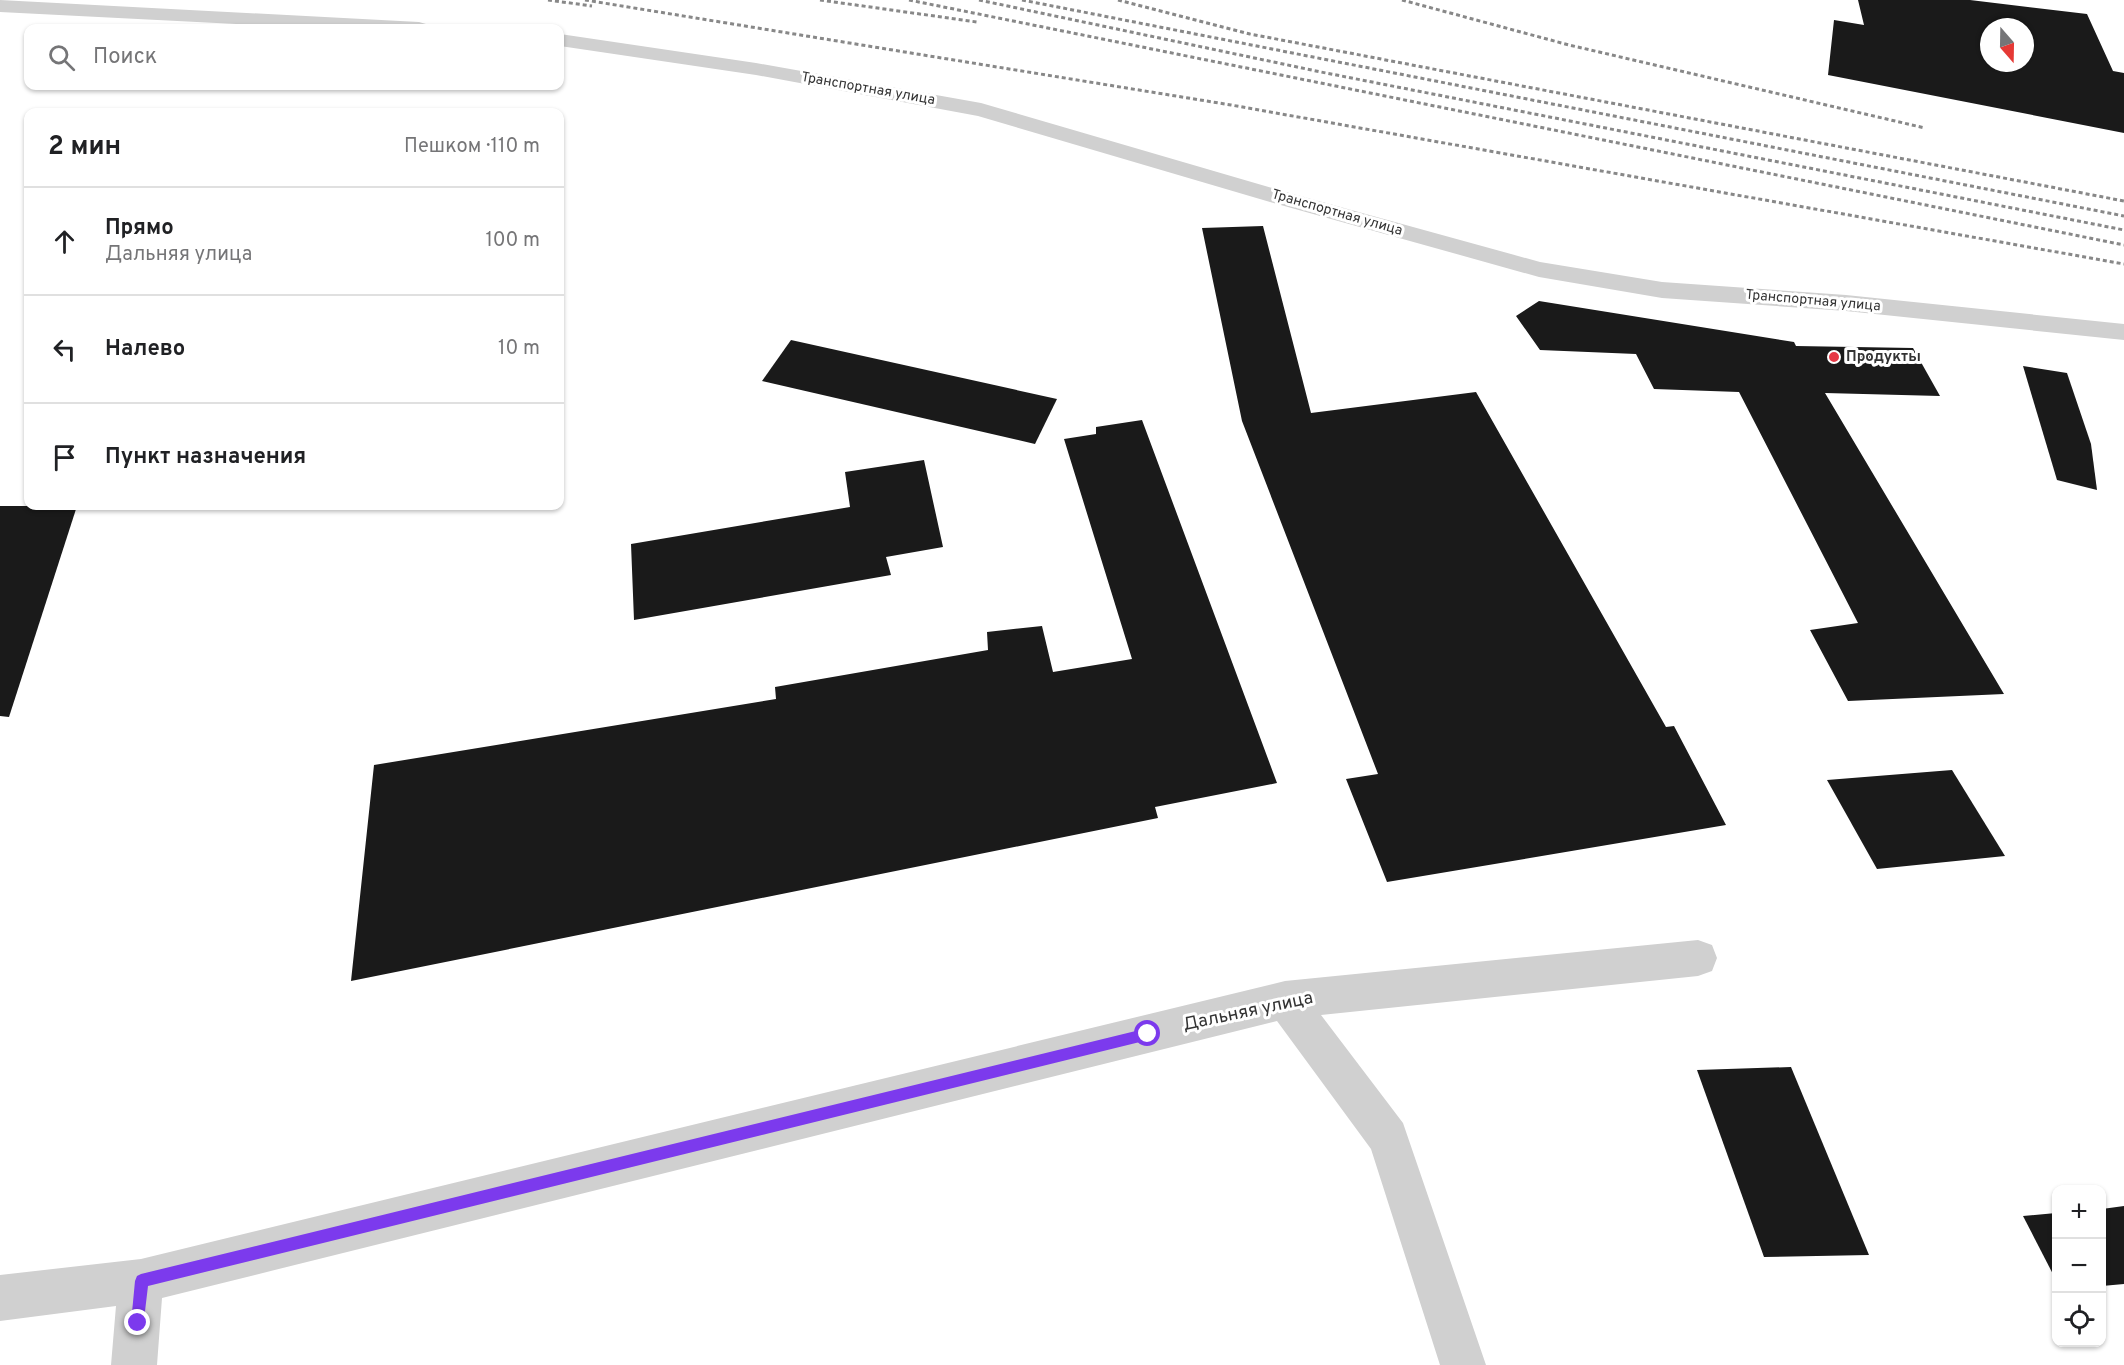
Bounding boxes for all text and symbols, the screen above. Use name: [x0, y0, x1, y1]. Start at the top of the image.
north arrow: [1980, 18, 2034, 72]
search box: [24, 24, 564, 90]
icon: search: [45, 41, 78, 74]
text: Поиск: [93, 44, 157, 71]
street label: Транспортная улица: [800, 69, 936, 109]
text: 2 мин: [48, 131, 121, 164]
text: Пешком · 110 m: [404, 134, 540, 160]
street label: Транспортная улица: [1270, 186, 1404, 240]
text: Прямо: [105, 215, 174, 242]
icon: ahead: [48, 225, 81, 258]
text: 100 m: [485, 228, 540, 254]
text: Дальняя улица: [105, 242, 252, 268]
street label: Транспортная улица: [1745, 287, 1881, 315]
icon: left: [48, 333, 81, 366]
text: Налево: [105, 336, 185, 363]
text: 10 m: [498, 336, 540, 362]
place label: Продукты: [1846, 348, 1921, 367]
marker: Продукты: [1827, 350, 1841, 364]
icon: arrive: [48, 441, 81, 474]
text: Пункт назначения: [105, 444, 306, 471]
street label: Дальняя улица: [1181, 987, 1315, 1037]
route start: [1134, 1020, 1160, 1046]
map controls: [2052, 1185, 2106, 1347]
button: +: [2052, 1185, 2106, 1239]
button: −: [2052, 1239, 2106, 1293]
button: locate: [2052, 1293, 2106, 1347]
route end: [124, 1309, 150, 1335]

